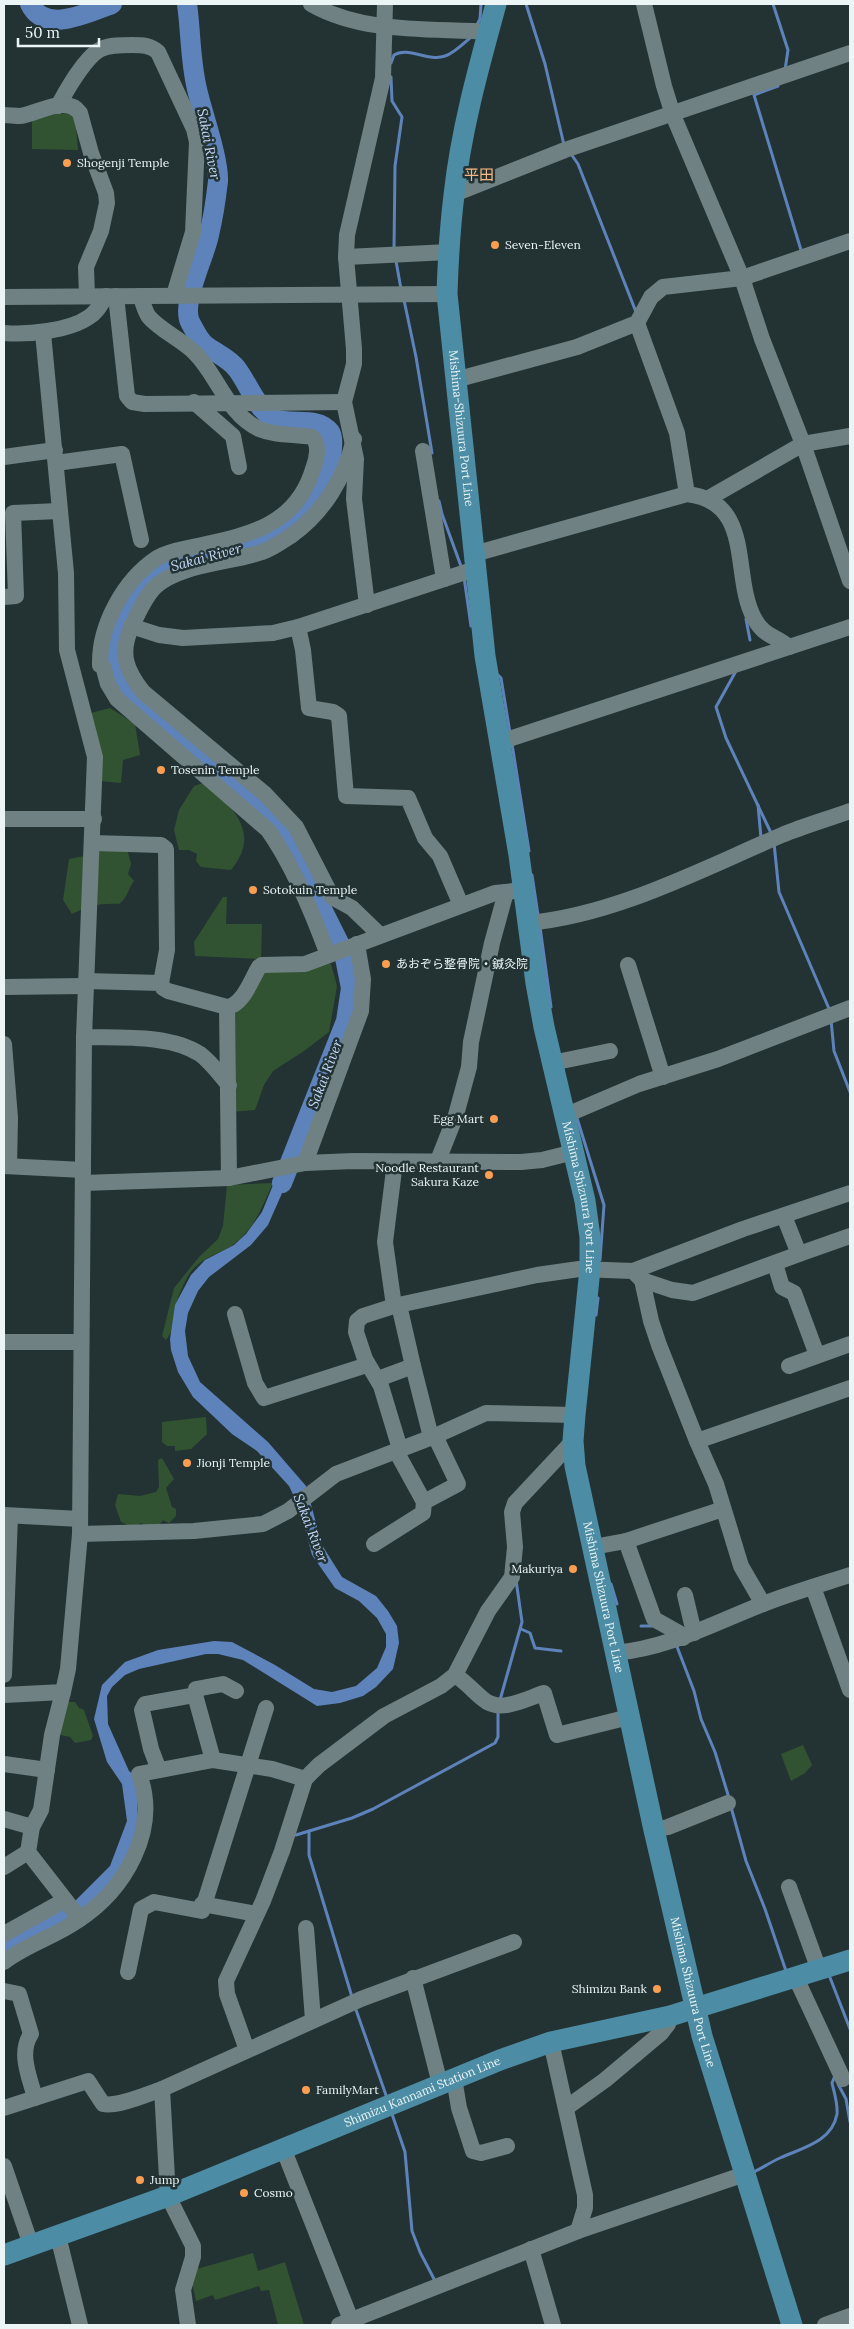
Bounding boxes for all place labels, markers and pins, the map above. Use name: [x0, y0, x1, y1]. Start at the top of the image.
place label: Shogenji Temple: [77, 155, 170, 170]
marker: Shogenji Temple: [61, 157, 73, 169]
place label: Seven-Eleven: [505, 237, 581, 252]
marker: Seven-Eleven: [489, 239, 501, 251]
place label: Tosenin Temple: [171, 762, 260, 777]
marker: Tosenin Temple: [155, 764, 167, 776]
place label: Sotokuin Temple: [263, 882, 358, 897]
marker: Sotokuin Temple: [247, 884, 259, 896]
place label: あおぞら整骨院・鍼灸院: [396, 956, 528, 971]
marker: あおぞら整骨院・鍼灸院: [380, 958, 392, 970]
place label: Egg Mart: [433, 1111, 484, 1126]
marker: Egg Mart: [488, 1113, 500, 1125]
place label: Noodle Restaurant Sakura Kaze: [375, 1160, 479, 1189]
marker: Noodle Restaurant Sakura Kaze: [483, 1169, 495, 1181]
place label: Jionji Temple: [196, 1455, 271, 1470]
marker: Jionji Temple: [181, 1457, 193, 1469]
place label: Makuriya: [511, 1561, 563, 1576]
marker: Makuriya: [567, 1563, 579, 1575]
place label: Shimizu Bank: [572, 1981, 648, 1996]
marker: Shimizu Bank: [651, 1983, 663, 1995]
place label: FamilyMart: [316, 2082, 379, 2097]
marker: FamilyMart: [300, 2084, 312, 2096]
place label: Jump: [149, 2172, 180, 2187]
marker: Jump: [134, 2174, 146, 2186]
place label: Cosmo: [254, 2185, 293, 2200]
marker: Cosmo: [238, 2187, 250, 2199]

